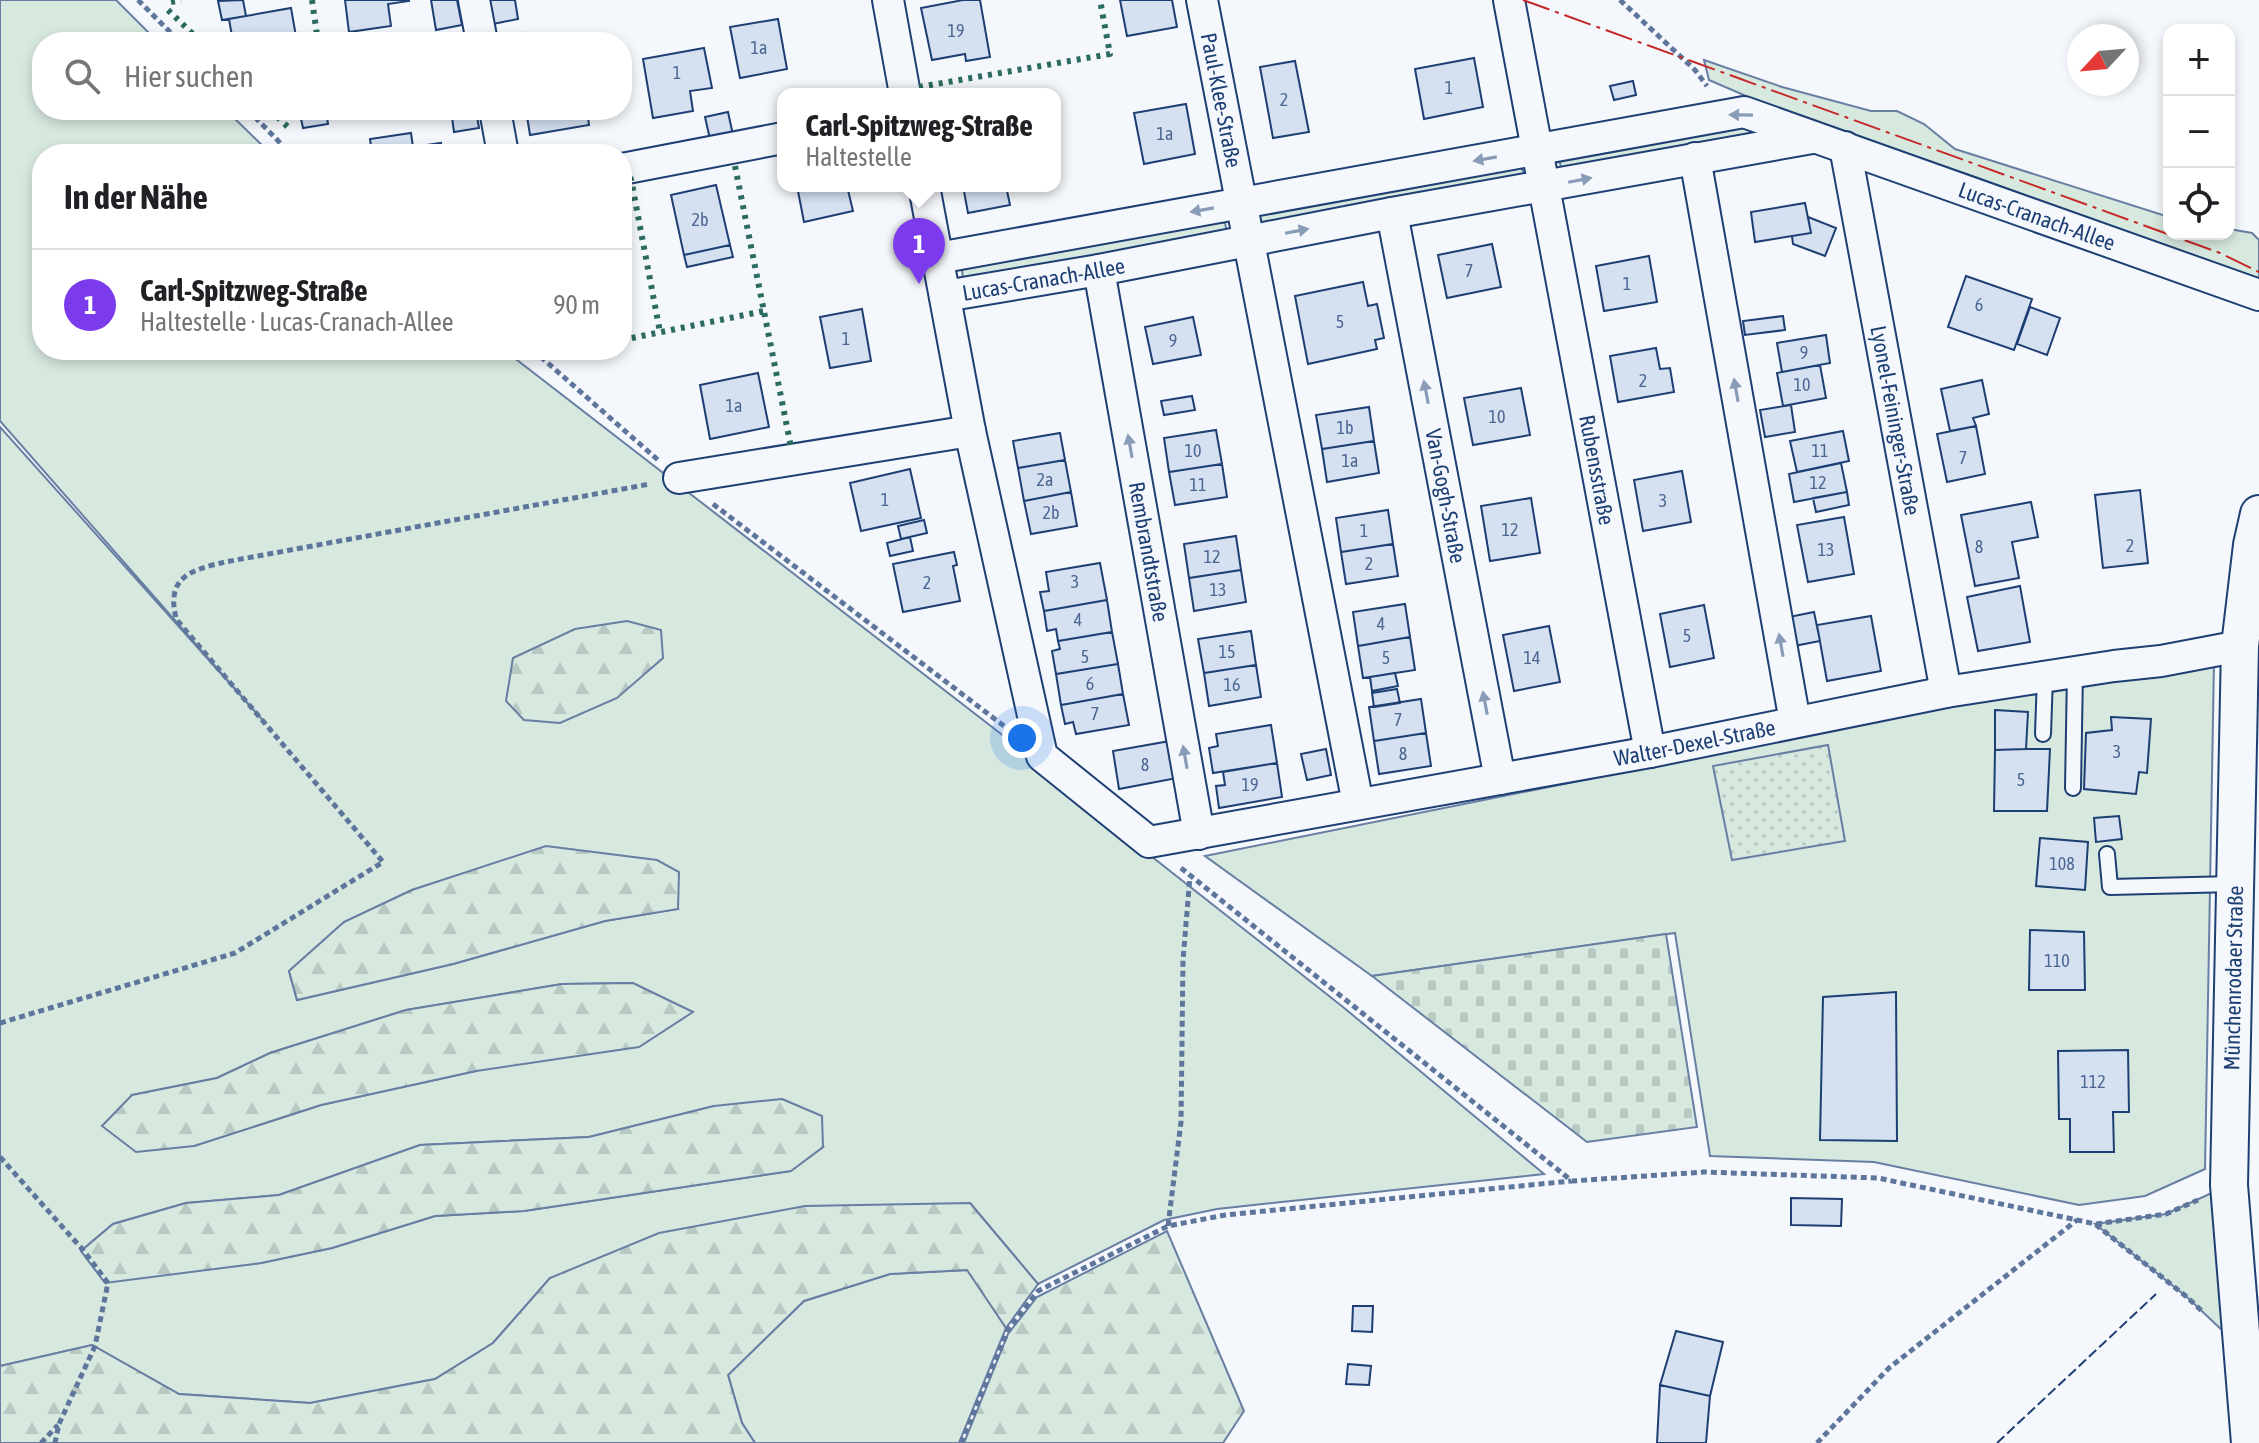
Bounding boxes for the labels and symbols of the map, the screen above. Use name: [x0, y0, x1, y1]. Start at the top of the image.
house number: 19: [948, 20, 964, 41]
north arrow: [2067, 24, 2139, 96]
street label: Paul-Klee-Straße: [1196, 31, 1247, 170]
house number: 1a: [751, 37, 767, 58]
house number: 1: [673, 62, 681, 83]
house number: 1: [1445, 77, 1453, 98]
house number: 2: [1280, 89, 1288, 110]
one-way arrow: [1727, 109, 1753, 121]
house number: 1a: [1157, 123, 1173, 144]
one-way arrow: [1473, 153, 1498, 166]
one-way arrow: [1568, 173, 1593, 185]
street label: Lucas-Cranach-Allee: [1955, 176, 2119, 256]
one-way arrow: [1189, 204, 1214, 216]
house number: 2b: [692, 209, 709, 230]
pin: 1: [893, 218, 945, 284]
one-way arrow: [1284, 224, 1309, 236]
street label: Lucas-Cranach-Allee: [960, 252, 1127, 306]
house number: 7: [1465, 260, 1473, 281]
house number: 1: [1623, 273, 1631, 294]
house number: 6: [1975, 294, 1983, 315]
house number: 5: [1336, 311, 1344, 332]
street label: Lyonel-Feininger-Straße: [1865, 323, 1926, 517]
house number: 1: [842, 328, 850, 349]
house number: 9: [1169, 330, 1177, 351]
house number: 9: [1800, 342, 1808, 363]
house number: 2: [1639, 370, 1647, 391]
house number: 10: [1794, 374, 1810, 395]
one-way arrow: [1729, 377, 1741, 402]
one-way arrow: [1419, 379, 1431, 404]
house number: 1a: [726, 395, 742, 416]
house number: 10: [1489, 406, 1505, 427]
street label: Rubensstraße: [1574, 413, 1620, 527]
house number: 1b: [1337, 417, 1354, 438]
street label: Van-Gogh-Straße: [1420, 426, 1472, 565]
one-way arrow: [1123, 433, 1135, 458]
house number: 10: [1185, 440, 1201, 461]
house number: 11: [1812, 440, 1828, 461]
house number: 7: [1959, 447, 1967, 468]
house number: 1a: [1342, 450, 1358, 471]
house number: 2a: [1037, 469, 1053, 490]
house number: 12: [1810, 472, 1826, 493]
house number: 11: [1190, 474, 1206, 495]
street label: Rembrandtstraße: [1124, 480, 1174, 624]
house number: 1: [881, 489, 889, 510]
house number: 3: [1659, 490, 1667, 511]
house number: 2b: [1043, 502, 1060, 523]
house number: 12: [1502, 519, 1518, 540]
house number: 1: [1360, 520, 1368, 541]
house number: 2: [2126, 535, 2134, 556]
house number: 8: [1975, 536, 1983, 557]
house number: 13: [1818, 539, 1834, 560]
house number: 12: [1204, 546, 1220, 567]
house number: 2: [1365, 553, 1373, 574]
house number: 3: [1071, 571, 1079, 592]
house number: 2: [923, 572, 931, 593]
house number: 13: [1210, 579, 1226, 600]
house number: 4: [1074, 609, 1082, 630]
house number: 4: [1377, 613, 1385, 634]
house number: 5: [1683, 625, 1691, 646]
one-way arrow: [1775, 633, 1787, 658]
house number: 15: [1219, 641, 1235, 662]
house number: 5: [1081, 646, 1089, 667]
house number: 5: [1382, 647, 1390, 668]
house number: 14: [1524, 647, 1540, 668]
house number: 6: [1086, 673, 1094, 694]
house number: 16: [1224, 674, 1240, 695]
one-way arrow: [1478, 690, 1491, 715]
house number: 7: [1091, 703, 1099, 724]
house number: 7: [1394, 709, 1402, 730]
street label: Walter-Dexel-Straße: [1612, 714, 1778, 771]
your location: [1002, 718, 1042, 758]
house number: 3: [2113, 741, 2121, 762]
house number: 8: [1399, 743, 1407, 764]
one-way arrow: [1178, 744, 1190, 769]
house number: 8: [1141, 754, 1149, 775]
house number: 5: [2017, 769, 2025, 790]
house number: 19: [1242, 774, 1258, 795]
house number: 108: [2049, 853, 2075, 874]
street label: Münchenrodaer Straße: [2218, 885, 2248, 1071]
house number: 110: [2044, 950, 2070, 971]
house number: 112: [2080, 1071, 2106, 1092]

